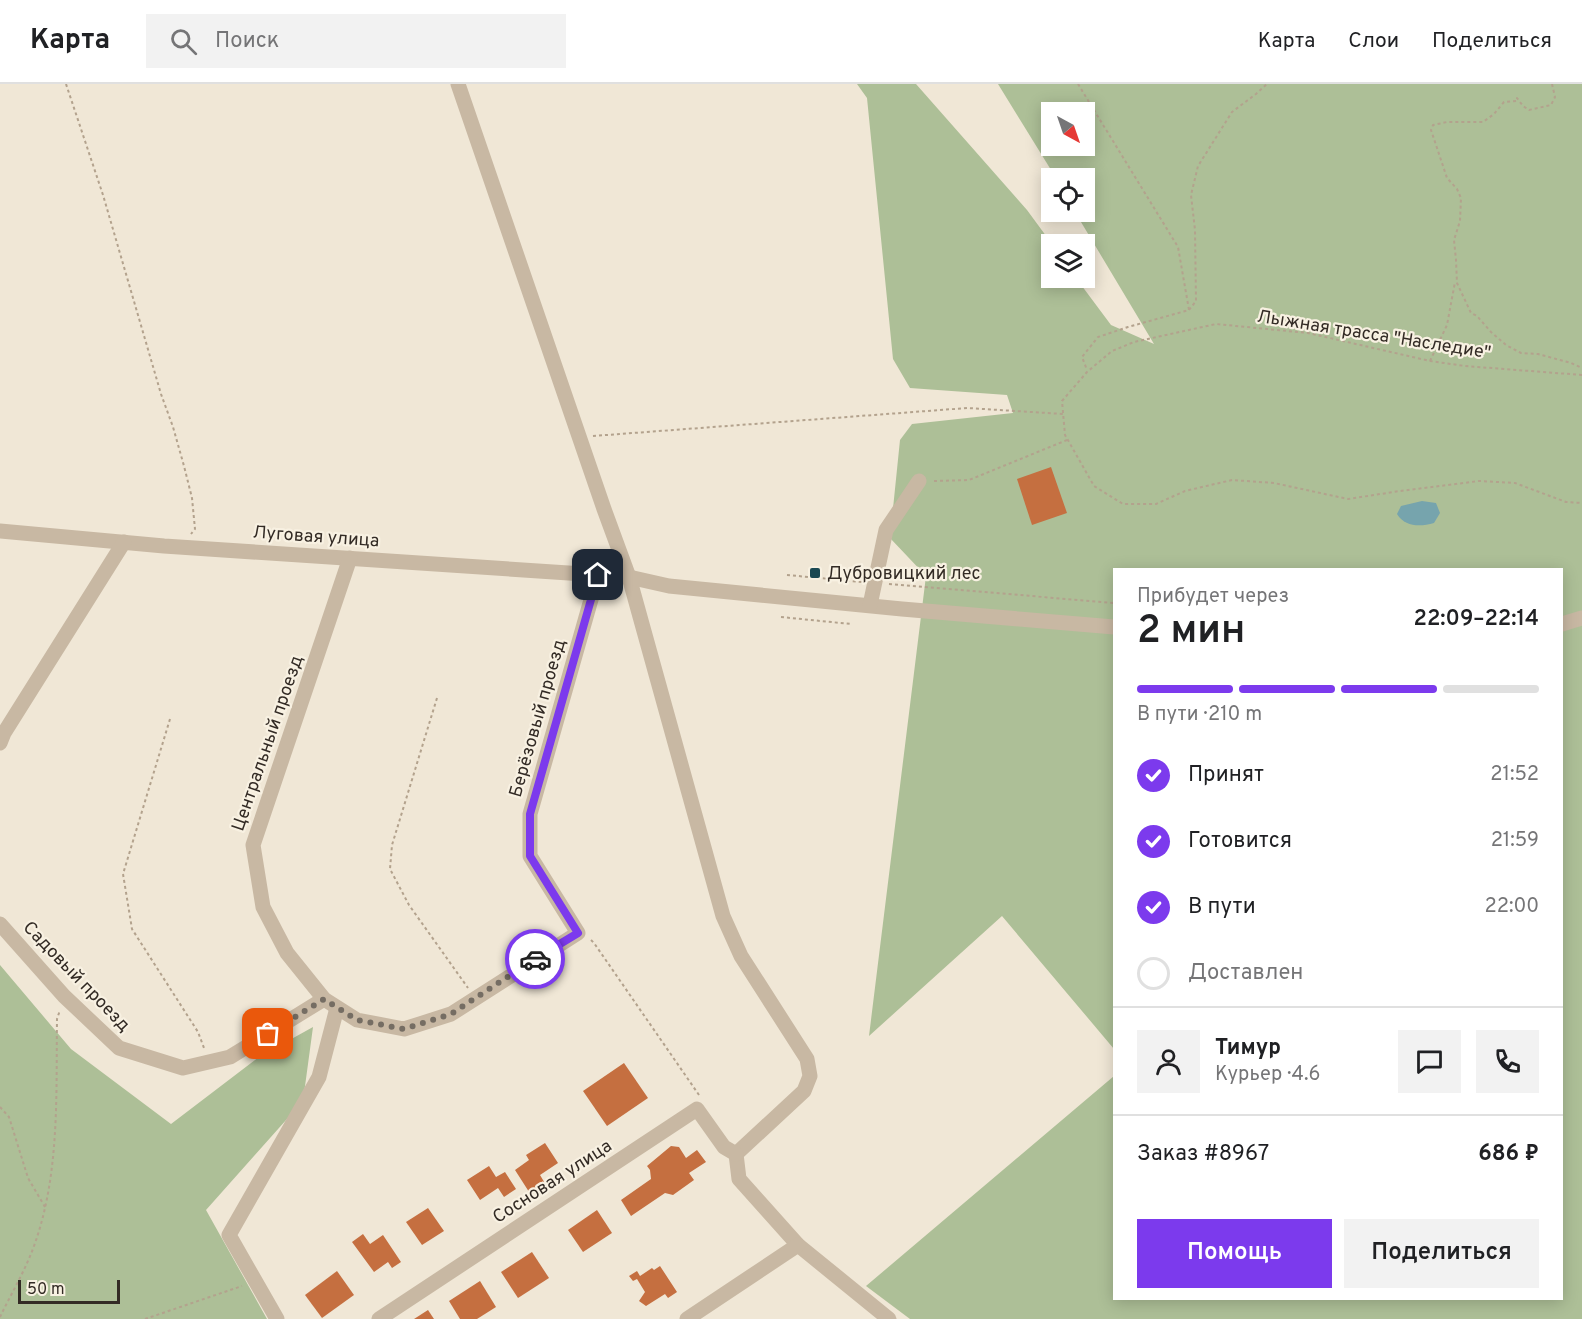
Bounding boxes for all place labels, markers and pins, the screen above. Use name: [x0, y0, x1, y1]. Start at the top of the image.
pin: [572, 549, 623, 600]
place label: Дубровицкий лес: [827, 563, 980, 586]
marker: Дубровицкий лес: [808, 566, 822, 580]
pin: [242, 1008, 293, 1059]

